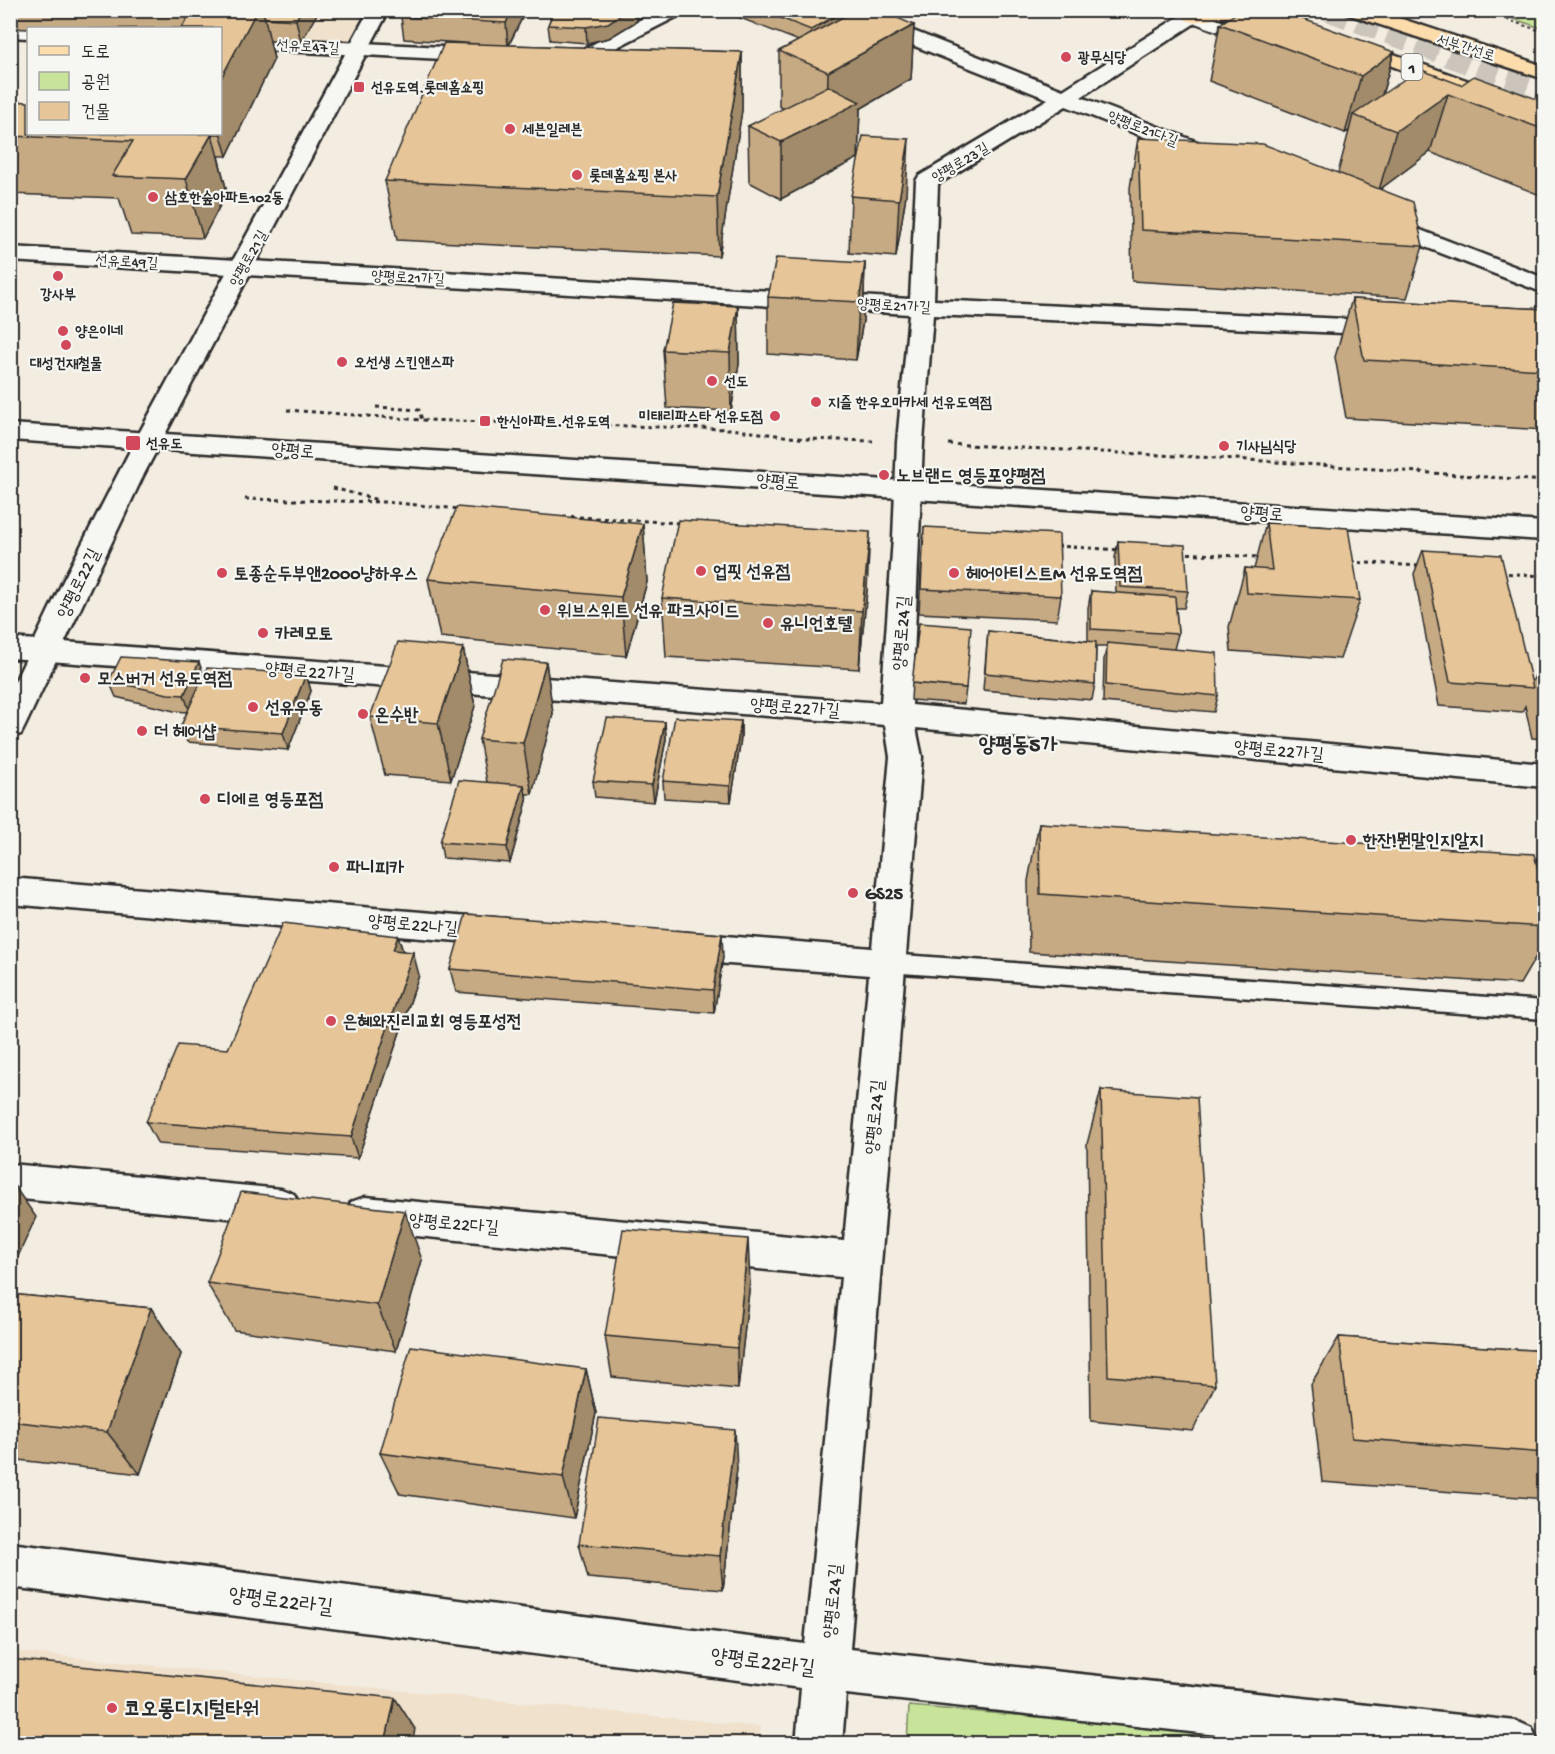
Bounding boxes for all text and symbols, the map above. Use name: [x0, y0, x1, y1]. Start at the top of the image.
legend: [27, 27, 222, 135]
street label: 서부간선로: [1434, 31, 1497, 67]
street label: 선유로47길: [276, 37, 340, 59]
text: 도로: [81, 43, 110, 64]
marker: 광무식당: [1059, 50, 1073, 64]
place label: 광무식당: [1077, 50, 1126, 68]
road number: 1: [1402, 54, 1422, 80]
text: 공원: [81, 73, 110, 94]
place label: 선유도역.롯데홈쇼핑: [371, 79, 484, 98]
marker: 선유도역.롯데홈쇼핑: [352, 80, 366, 94]
text: 건물: [81, 103, 110, 124]
street label: 양평로21다길: [1105, 108, 1180, 151]
marker: 세븐일레븐: [503, 122, 517, 136]
place label: 세븐일레븐: [522, 122, 582, 140]
street label: 양평로23길: [929, 140, 993, 188]
place label: 롯데홈쇼핑 본사: [589, 167, 677, 186]
marker: 롯데홈쇼핑 본사: [570, 168, 584, 182]
marker: 삼호한숲아파트102동: [146, 190, 160, 204]
place label: 삼호한숲아파트102동: [164, 190, 284, 208]
street label: 양평로21길: [227, 228, 273, 290]
street label: 선유로49길: [95, 252, 159, 274]
street label: 양평로21가길: [371, 268, 445, 290]
marker: 강사부: [51, 269, 65, 283]
place label: 강사부: [40, 287, 76, 305]
street label: 양평로21가길: [857, 296, 931, 318]
marker: 양은이네: [56, 324, 70, 338]
place label: 양은이네: [75, 324, 123, 342]
marker: 대성건재철물: [59, 338, 73, 352]
marker: 오선생 스킨앤스파: [335, 355, 349, 369]
place label: 오선생 스킨앤스파: [354, 355, 455, 373]
place label: 대성건재철물: [30, 356, 102, 374]
marker: 선도: [705, 374, 719, 388]
place label: 선도: [724, 374, 748, 392]
place label: 지즐 한우오마카세 선유도역점: [828, 394, 992, 413]
marker: 지즐 한우오마카세 선유도역점: [809, 395, 823, 409]
place label: 미태리파스타 선유도점: [639, 409, 763, 427]
marker: 미태리파스타 선유도점: [768, 409, 782, 423]
marker: 한신아파트.선유도역: [478, 414, 492, 428]
place label: 한신아파트.선유도역: [496, 414, 610, 432]
marker: 선유도: [124, 434, 142, 452]
place label: 선유도: [146, 436, 182, 454]
marker: 기사님식당: [1217, 439, 1231, 453]
place label: 기사님식당: [1236, 439, 1296, 457]
street label: 양평로: [270, 441, 315, 464]
place label: 노브랜드 영등포양평점: [896, 467, 1046, 488]
marker: 노브랜드 영등포양평점: [877, 468, 891, 482]
street label: 양평로: [755, 472, 800, 495]
street label: 양평로: [1239, 504, 1284, 527]
street label: 양평로22길: [54, 545, 106, 623]
place label: 업핏 선유점: [713, 563, 790, 584]
place label: 토종순두부앤2000냥하우스: [234, 564, 418, 586]
marker: 업핏 선유점: [694, 564, 708, 578]
place label: 헤어아티스트M 선유도역점: [966, 565, 1143, 586]
marker: 토종순두부앤2000냥하우스: [215, 566, 229, 580]
marker: 헤어아티스트M 선유도역점: [947, 566, 961, 580]
street label: 양평로24길: [890, 594, 917, 671]
place label: 위브스위트 선유 파크사이드: [557, 602, 739, 623]
marker: 위브스위트 선유 파크사이드: [538, 603, 552, 617]
place label: 유니언호텔: [780, 615, 853, 636]
marker: 유니언호텔: [761, 616, 775, 630]
place label: 카레모토: [275, 625, 333, 646]
marker: 카레모토: [256, 626, 270, 640]
street label: 양평로22가길: [264, 660, 356, 687]
place label: 모스버거 선유도역점: [97, 670, 232, 691]
marker: 모스버거 선유도역점: [78, 671, 92, 685]
street label: 양평로22가길: [749, 696, 841, 723]
place label: 선유우동: [265, 699, 323, 720]
marker: 선유우동: [246, 700, 260, 714]
place label: 온수반: [375, 706, 419, 727]
marker: 온수반: [356, 707, 370, 721]
place label: 더 헤어샵: [154, 723, 217, 744]
marker: 더 헤어샵: [135, 724, 149, 738]
district label: 양평동5가: [979, 735, 1057, 760]
street label: 양평로22가길: [1233, 738, 1325, 767]
place label: 디에르 영등포점: [217, 791, 323, 812]
marker: 디에르 영등포점: [198, 792, 212, 806]
place label: 한잔!뭔말인지알지: [1362, 832, 1483, 853]
marker: 한잔!뭔말인지알지: [1344, 833, 1358, 847]
place label: 파니피카: [346, 859, 404, 880]
marker: 파니피카: [327, 860, 341, 874]
place label: GS25: [865, 885, 904, 906]
marker: GS25: [846, 886, 860, 900]
street label: 양평로22나길: [367, 912, 459, 941]
place label: 은혜와진리교회 영등포성전: [343, 1013, 521, 1034]
marker: 은혜와진리교회 영등포성전: [324, 1014, 338, 1028]
street label: 양평로24길: [863, 1078, 890, 1156]
street label: 양평로22다길: [408, 1211, 500, 1240]
street label: 양평로24길: [821, 1562, 848, 1640]
street label: 양평로22라길: [227, 1585, 334, 1622]
street label: 양평로22라길: [709, 1646, 816, 1683]
place label: 코오롱디지털타워: [124, 1698, 259, 1724]
marker: 코오롱디지털타워: [105, 1701, 119, 1715]

